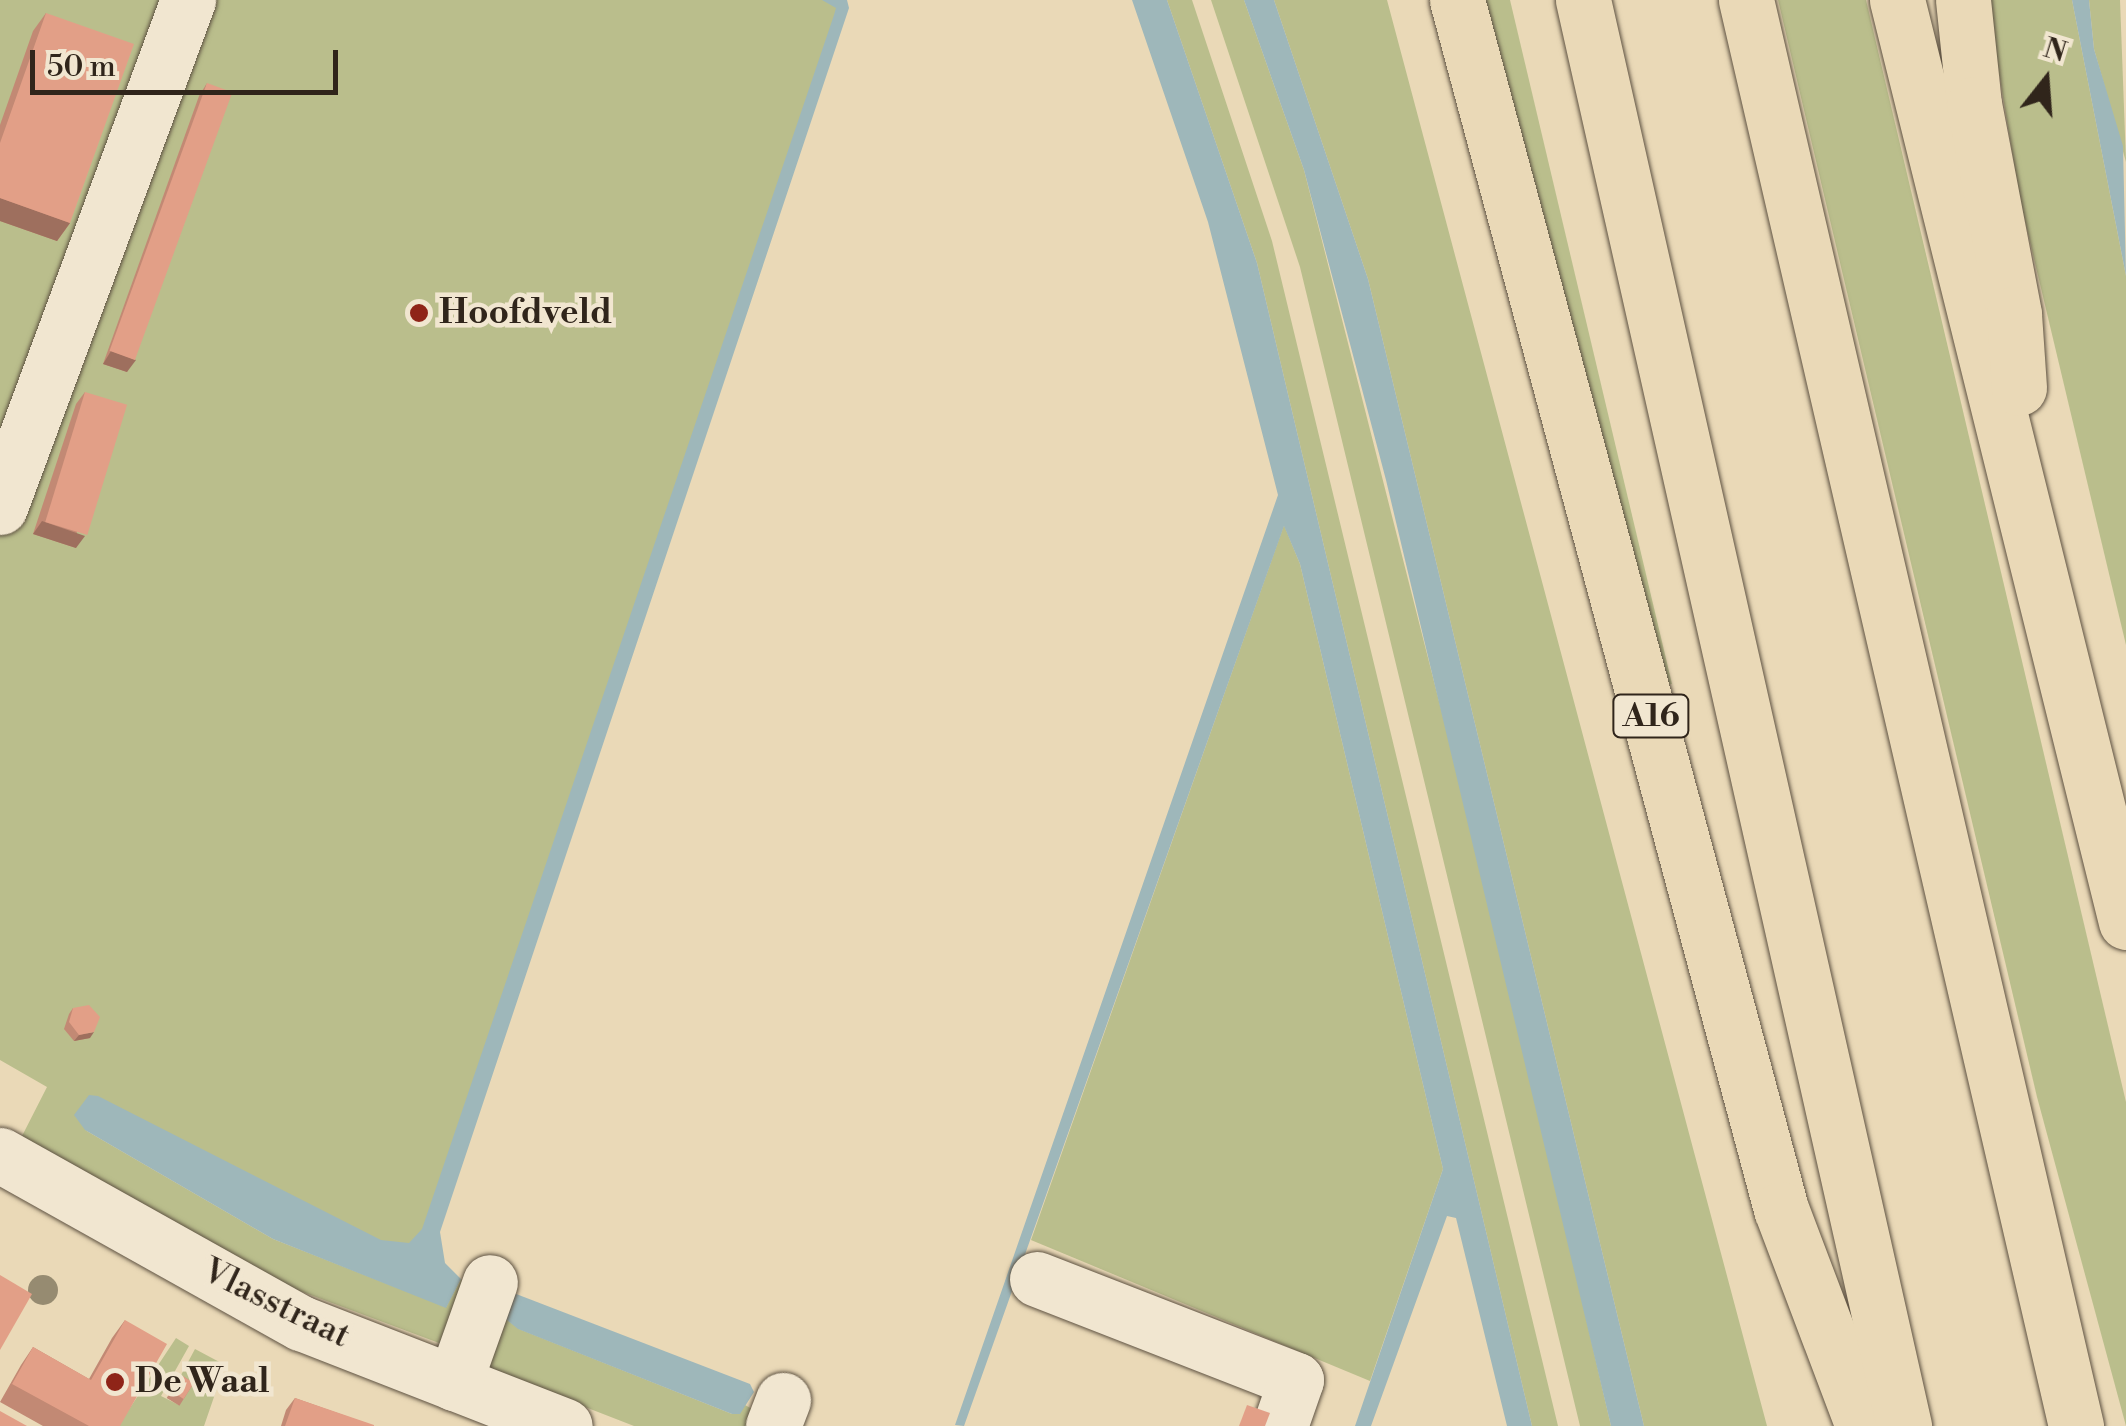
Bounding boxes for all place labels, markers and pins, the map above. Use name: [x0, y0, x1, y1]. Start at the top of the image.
place label: Hoofdveld: [439, 292, 612, 334]
marker: Hoofdveld: [408, 302, 430, 324]
place label: De Waal: [135, 1361, 270, 1403]
marker: De Waal: [104, 1371, 126, 1393]

